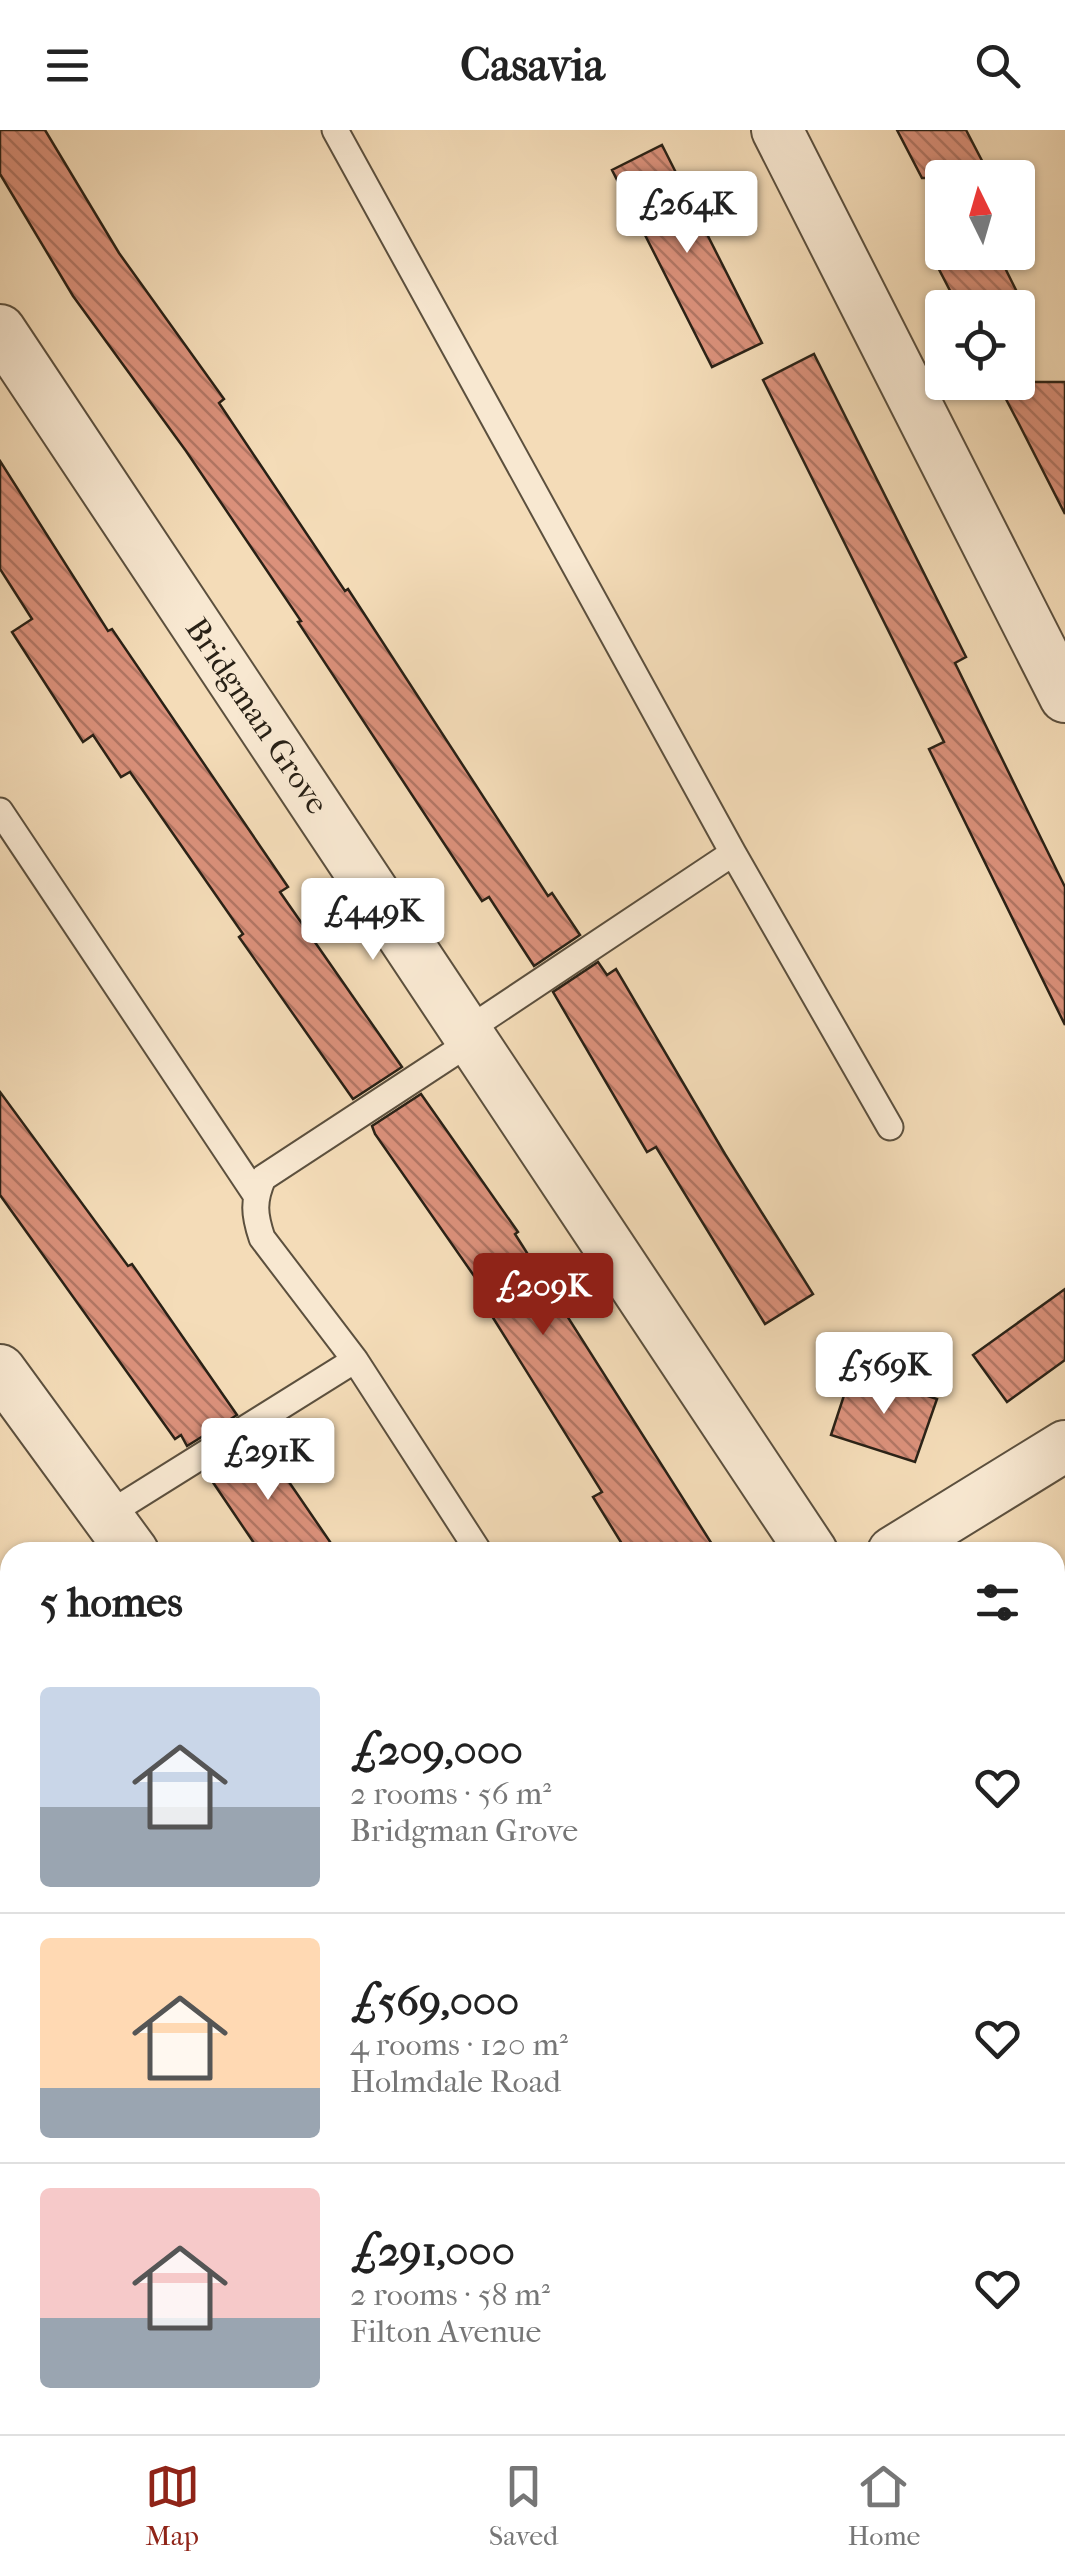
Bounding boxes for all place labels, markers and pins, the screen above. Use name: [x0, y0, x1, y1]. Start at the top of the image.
pin: £264K: [617, 171, 757, 256]
pin: £449K: [303, 878, 443, 963]
pin: £209K: [473, 1253, 613, 1338]
pin: £569K: [814, 1332, 954, 1417]
pin: £291K: [198, 1418, 338, 1503]

